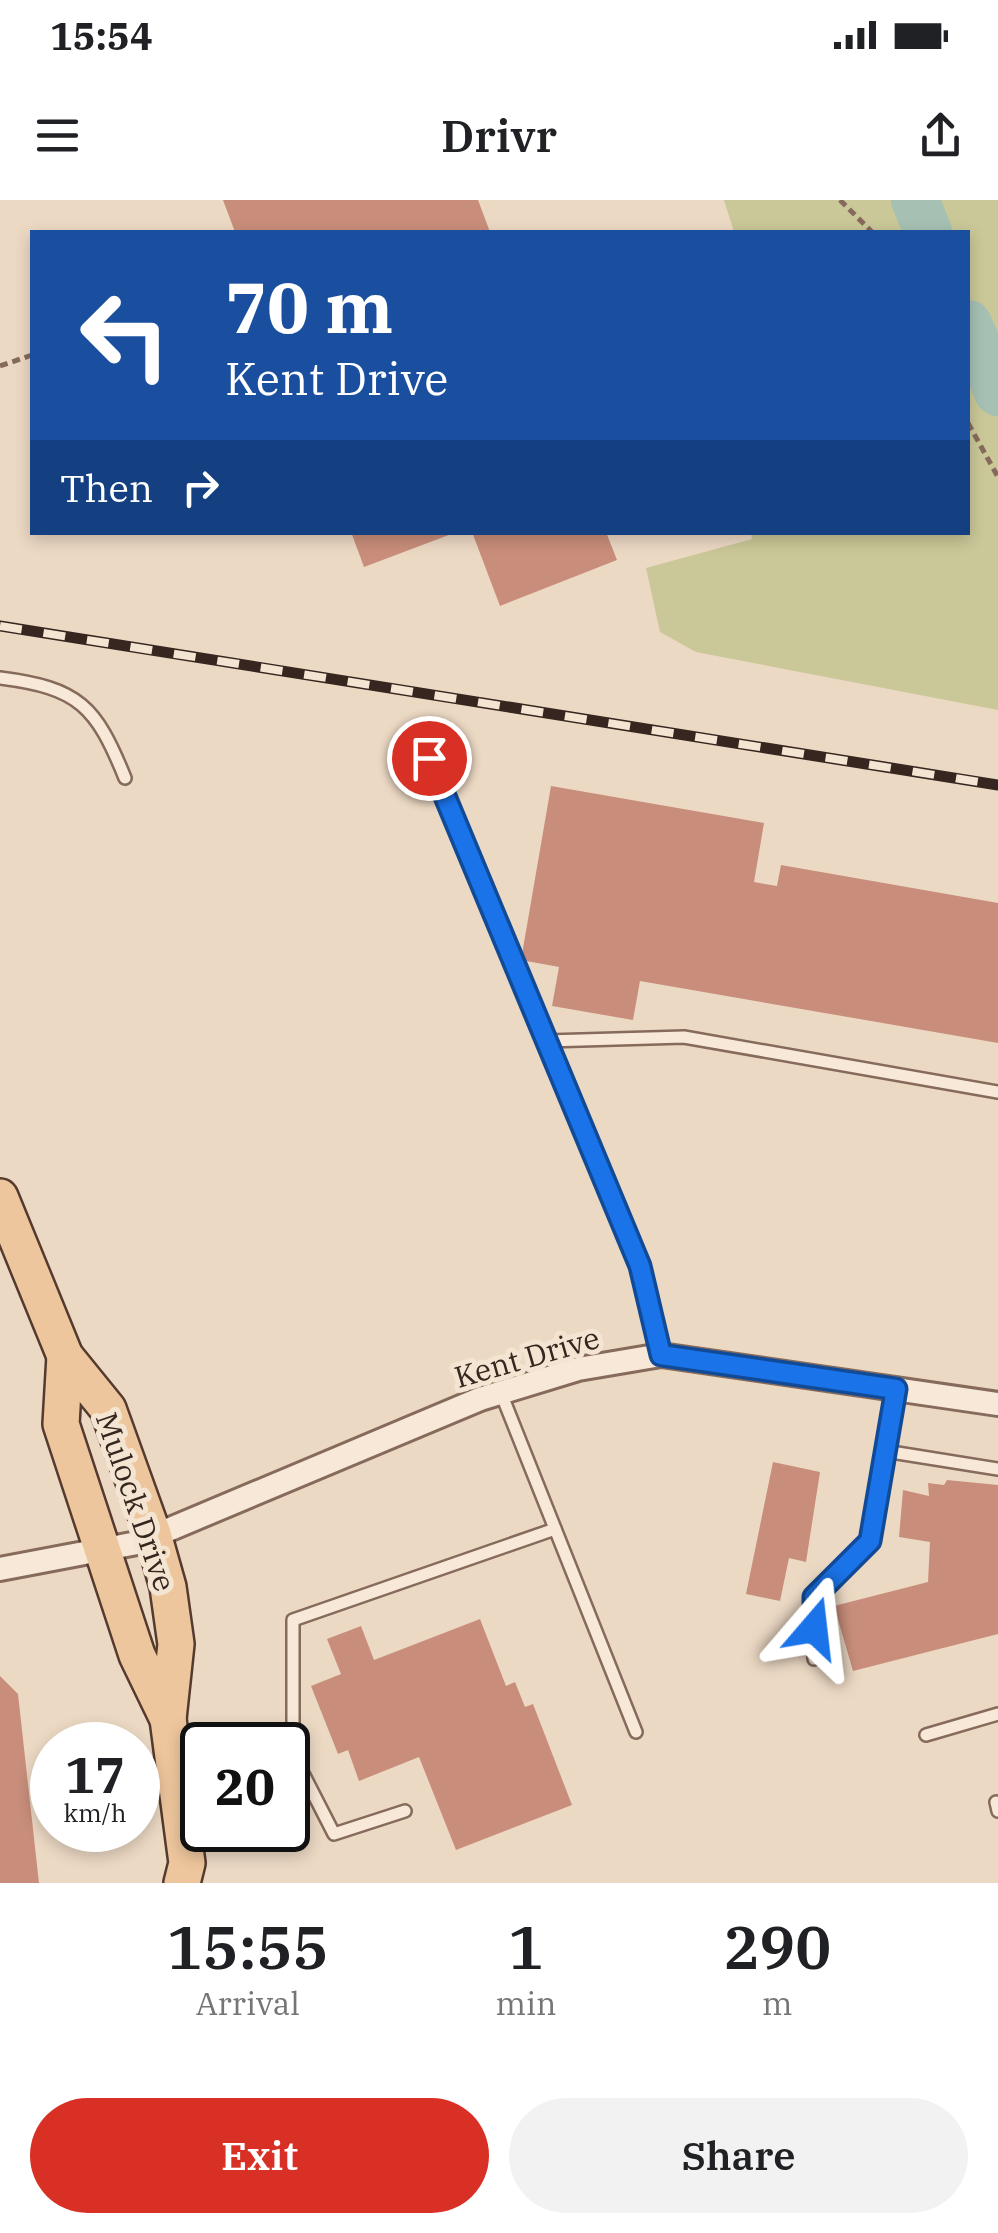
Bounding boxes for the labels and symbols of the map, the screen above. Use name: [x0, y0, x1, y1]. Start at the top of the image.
pin: [387, 716, 472, 801]
street label: Kent Drive: [450, 1317, 604, 1396]
street label: Mulock Drive: [88, 1407, 185, 1596]
position arrow: [762, 1576, 866, 1680]
speed limit sign: 20: [180, 1722, 310, 1852]

